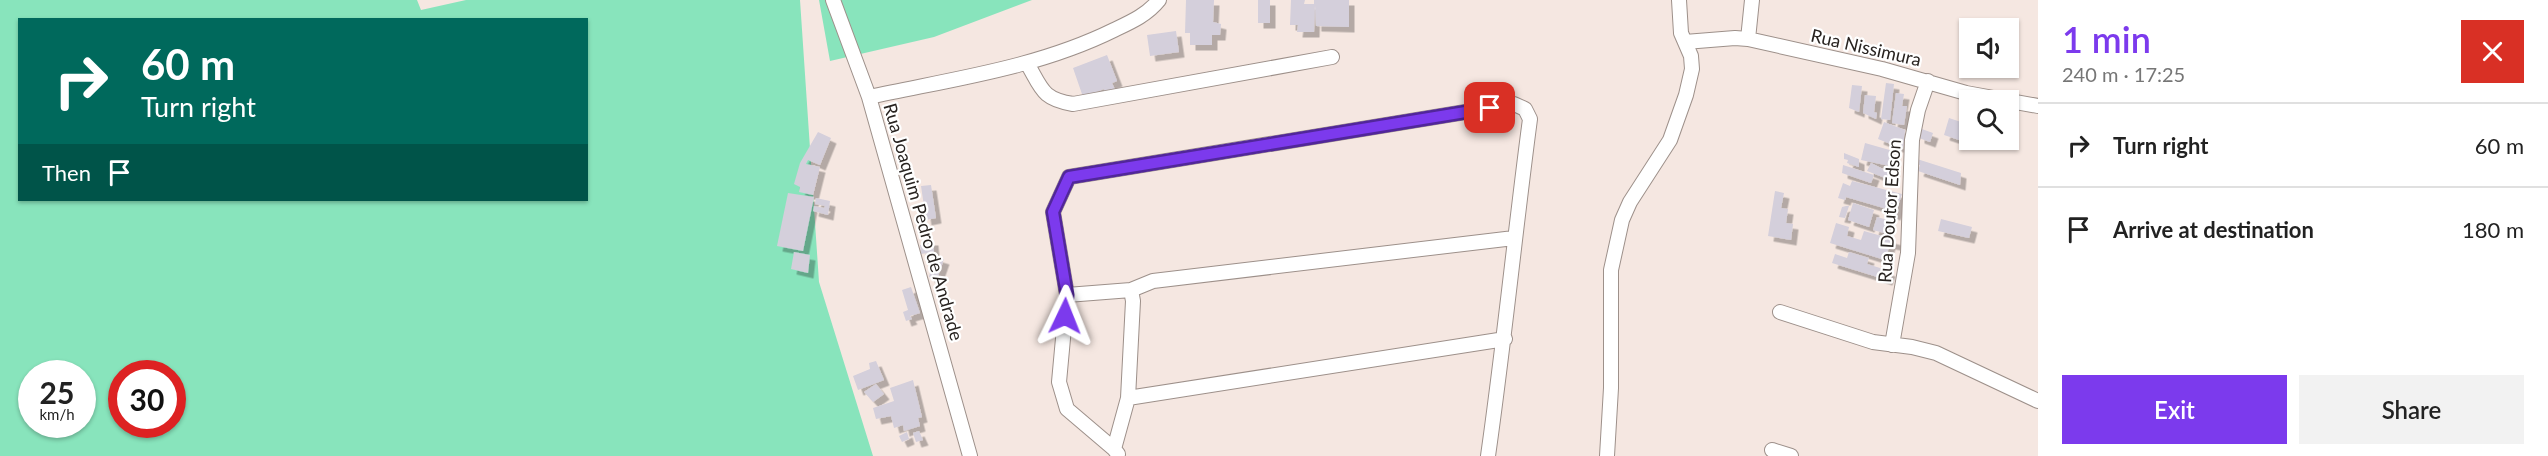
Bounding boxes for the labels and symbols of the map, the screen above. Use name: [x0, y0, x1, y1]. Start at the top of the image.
street label: Rua Nissimura: [1809, 24, 1924, 70]
pin: [1464, 82, 1515, 133]
street label: Rua Joaquim Pedro de Andrade: [879, 100, 968, 343]
street label: Rua Doutor Edson: [1873, 138, 1905, 283]
position arrow: [1033, 284, 1097, 348]
speed limit sign: 30: [108, 360, 186, 438]

